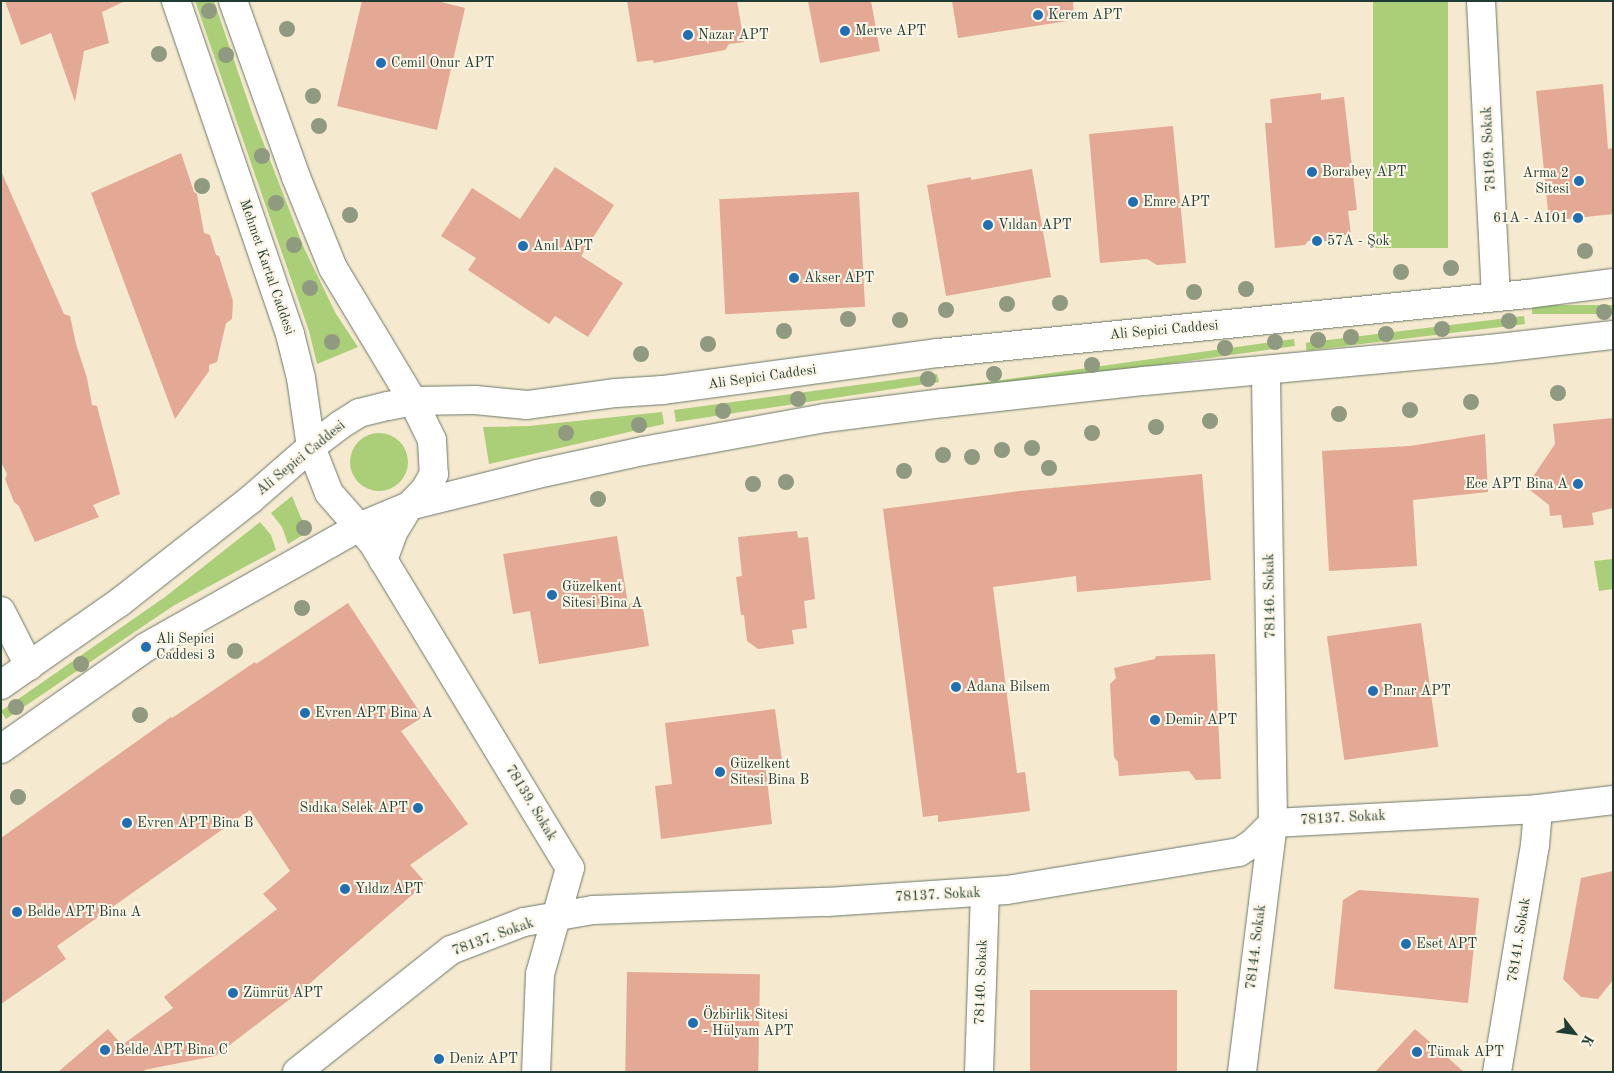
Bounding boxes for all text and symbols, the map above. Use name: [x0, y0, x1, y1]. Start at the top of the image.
place label: Kerem APT: [1048, 7, 1122, 23]
marker: Kerem APT: [1032, 9, 1044, 21]
place label: Merve APT: [855, 23, 926, 39]
marker: Merve APT: [839, 25, 851, 37]
place label: Nazar APT: [698, 27, 769, 43]
marker: Nazar APT: [682, 29, 694, 41]
place label: Cemil Onur APT: [391, 55, 494, 71]
marker: Cemil Onur APT: [375, 57, 387, 69]
street label: 78169. Sokak: [1478, 106, 1500, 192]
place label: Borabey APT: [1322, 164, 1406, 180]
place label: Arma 2 Sitesi: [1522, 165, 1569, 198]
marker: Borabey APT: [1306, 166, 1318, 178]
marker: Arma 2 Sitesi: [1573, 175, 1585, 187]
place label: Emre APT: [1143, 194, 1210, 210]
marker: Emre APT: [1127, 196, 1139, 208]
street label: Mehmet Kartal Caddesi: [236, 197, 298, 337]
place label: 61A - A101: [1493, 210, 1568, 226]
marker: 61A - A101: [1572, 212, 1584, 224]
place label: Vıldan APT: [998, 217, 1072, 233]
marker: Vıldan APT: [982, 219, 994, 231]
place label: 57A - Şok: [1327, 233, 1390, 249]
marker: 57A - Şok: [1311, 235, 1323, 247]
place label: Anıl APT: [533, 238, 593, 254]
marker: Anıl APT: [517, 240, 529, 252]
place label: Akser APT: [804, 270, 874, 286]
marker: Akser APT: [788, 272, 800, 284]
street label: Ali Sepici Caddesi: [1109, 317, 1219, 343]
street label: Ali Sepici Caddesi: [707, 361, 817, 393]
street label: Ali Sepici Caddesi: [253, 417, 349, 499]
place label: Ece APT Bina A: [1465, 476, 1568, 492]
marker: Ece APT Bina A: [1572, 478, 1584, 490]
street label: 78146. Sokak: [1261, 553, 1279, 639]
place label: Güzelkent Sitesi Bina A: [562, 579, 642, 612]
marker: Güzelkent Sitesi Bina A: [546, 589, 558, 601]
place label: Ali Sepici Caddesi 3: [156, 631, 215, 664]
marker: Ali Sepici Caddesi 3: [140, 641, 152, 653]
place label: Adana Bilsem: [966, 679, 1050, 695]
marker: Adana Bilsem: [950, 681, 962, 693]
place label: Pınar APT: [1383, 683, 1451, 699]
marker: Pınar APT: [1367, 685, 1379, 697]
place label: Evren APT Bina A: [315, 705, 432, 721]
marker: Evren APT Bina A: [299, 707, 311, 719]
place label: Demir APT: [1165, 712, 1237, 728]
marker: Demir APT: [1149, 714, 1161, 726]
place label: Güzelkent Sitesi Bina B: [730, 756, 809, 789]
street label: 78139. Sokak: [502, 762, 560, 844]
marker: Güzelkent Sitesi Bina B: [714, 766, 726, 778]
place label: Sıdıka Selek APT: [300, 800, 408, 816]
marker: Sıdıka Selek APT: [412, 802, 424, 814]
street label: 78137. Sokak: [1300, 807, 1386, 829]
place label: Evren APT Bina B: [137, 815, 253, 831]
marker: Evren APT Bina B: [121, 817, 133, 829]
place label: Yıldız APT: [355, 881, 423, 897]
marker: Yıldız APT: [339, 883, 351, 895]
street label: 78137. Sokak: [895, 884, 981, 906]
street label: 78141. Sokak: [1504, 896, 1534, 984]
place label: Belde APT Bina A: [27, 904, 141, 920]
street label: 78144. Sokak: [1242, 904, 1270, 990]
marker: Belde APT Bina A: [11, 906, 23, 918]
street label: 78137. Sokak: [450, 914, 536, 960]
place label: Eset APT: [1416, 936, 1477, 952]
marker: Eset APT: [1400, 938, 1412, 950]
street label: 78140. Sokak: [971, 939, 991, 1025]
place label: Zümrüt APT: [243, 985, 323, 1001]
marker: Zümrüt APT: [227, 987, 239, 999]
place label: Özbirlik Sitesi - Hülyam APT: [703, 1007, 794, 1040]
north arrow: [1549, 1008, 1599, 1058]
marker: Özbirlik Sitesi - Hülyam APT: [687, 1017, 699, 1029]
text: K: [1578, 1032, 1596, 1049]
place label: Belde APT Bina C: [115, 1042, 228, 1058]
marker: Belde APT Bina C: [99, 1044, 111, 1056]
place label: Tümak APT: [1427, 1044, 1504, 1060]
marker: Tümak APT: [1411, 1046, 1423, 1058]
place label: Deniz APT: [449, 1051, 518, 1067]
marker: Deniz APT: [433, 1053, 445, 1065]

